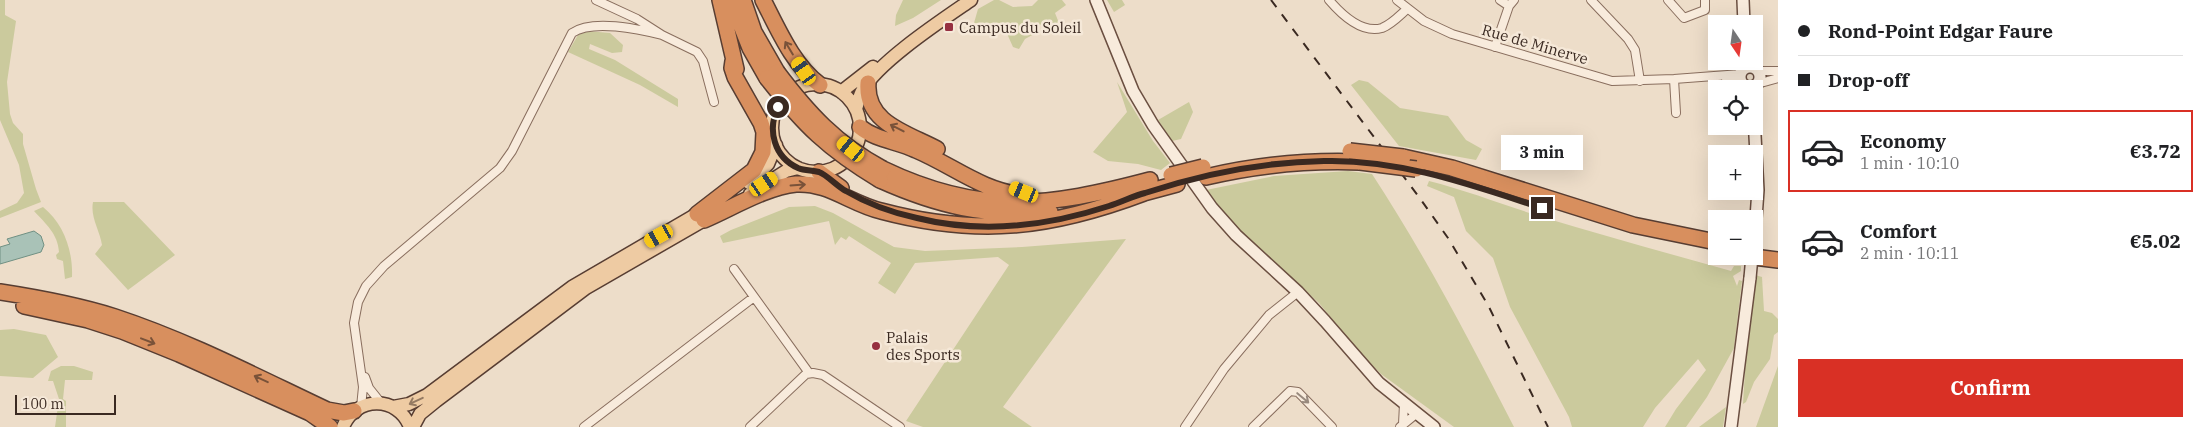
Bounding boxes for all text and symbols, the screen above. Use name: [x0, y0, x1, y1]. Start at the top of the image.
north arrow: [1708, 15, 1762, 70]
map controls: [1708, 15, 1763, 265]
place label: Campus du Soleil: [959, 18, 1081, 37]
text: Rond-Point Edgar Faure: [1828, 19, 2053, 43]
street label: Rue de Minerve: [1480, 20, 1590, 68]
marker: Campus du Soleil: [943, 21, 955, 33]
one-way arrow: [784, 41, 794, 55]
car: [789, 54, 818, 88]
text: Drop-off: [1828, 68, 1909, 92]
button: locate: [1708, 80, 1763, 135]
route start: [767, 96, 789, 118]
one-way arrow: [890, 123, 905, 132]
icon: car: [1800, 129, 1845, 174]
text: Economy: [1860, 129, 1946, 153]
car: [834, 134, 867, 164]
callout: 3 min: [1501, 136, 1583, 170]
text: €3.72: [2130, 139, 2181, 163]
text: 3 min: [1520, 142, 1564, 162]
button: +: [1708, 145, 1763, 200]
text: 1 min · 10:10: [1860, 153, 1959, 173]
car: [747, 169, 780, 199]
car: [1007, 179, 1040, 205]
one-way arrow: [790, 180, 806, 189]
route end: [1531, 197, 1553, 219]
button: −: [1708, 210, 1763, 265]
icon: car: [1800, 219, 1845, 264]
text: Comfort: [1860, 219, 1937, 243]
car: [642, 222, 675, 250]
text: €5.02: [2130, 229, 2181, 253]
text: 2 min · 10:11: [1860, 243, 1959, 263]
place label: Palais des Sports: [886, 328, 960, 364]
one-way arrow: [140, 337, 155, 346]
marker: Palais des Sports: [870, 340, 882, 352]
button: Confirm: [1798, 359, 2183, 417]
one-way arrow: [254, 374, 269, 383]
scale bar: [15, 392, 116, 415]
one-way arrow: [1296, 392, 1309, 403]
text: 100 m: [22, 395, 64, 413]
one-way arrow: [409, 396, 424, 406]

